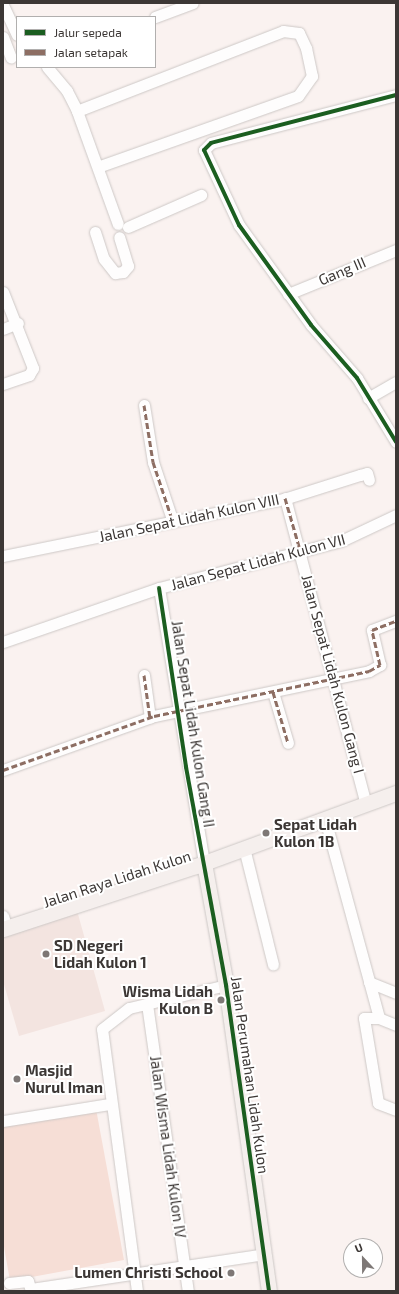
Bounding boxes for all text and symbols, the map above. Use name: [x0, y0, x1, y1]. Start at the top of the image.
legend: [16, 16, 156, 68]
text: Jalur sepeda: [54, 25, 122, 39]
text: Jalan setapak: [54, 45, 128, 59]
street label: Gang III: [316, 253, 368, 289]
street label: Jalan Sepat Lidah Kulon VIII: [97, 490, 281, 546]
street label: Jalan Sepat Lidah Kulon VII: [169, 530, 347, 594]
street label: Jalan Sepat Lidah Kulon Gang I: [298, 573, 368, 775]
street label: Jalan Sepat Lidah Kulon Gang II: [168, 619, 218, 829]
place label: Sepat Lidah Kulon 1B: [274, 815, 357, 850]
marker: Sepat Lidah Kulon 1B: [261, 828, 271, 838]
street label: Jalan Raya Lidah Kulon: [41, 847, 193, 911]
place label: SD Negeri Lidah Kulon 1: [54, 936, 147, 971]
marker: SD Negeri Lidah Kulon 1: [41, 949, 51, 959]
street label: Jalan Perumahan Lidah Kulon: [227, 975, 273, 1175]
place label: Wisma Lidah Kulon B: [123, 982, 213, 1017]
marker: Wisma Lidah Kulon B: [216, 995, 226, 1005]
street label: Jalan Wisma Lidah Kulon IV: [146, 1055, 190, 1239]
place label: Masjid Nurul Iman: [25, 1061, 103, 1096]
marker: Masjid Nurul Iman: [12, 1074, 22, 1084]
north arrow: [343, 1238, 383, 1278]
text: U: [353, 1240, 365, 1255]
place label: Lumen Christi School: [74, 1264, 223, 1282]
marker: Lumen Christi School: [226, 1268, 236, 1278]

